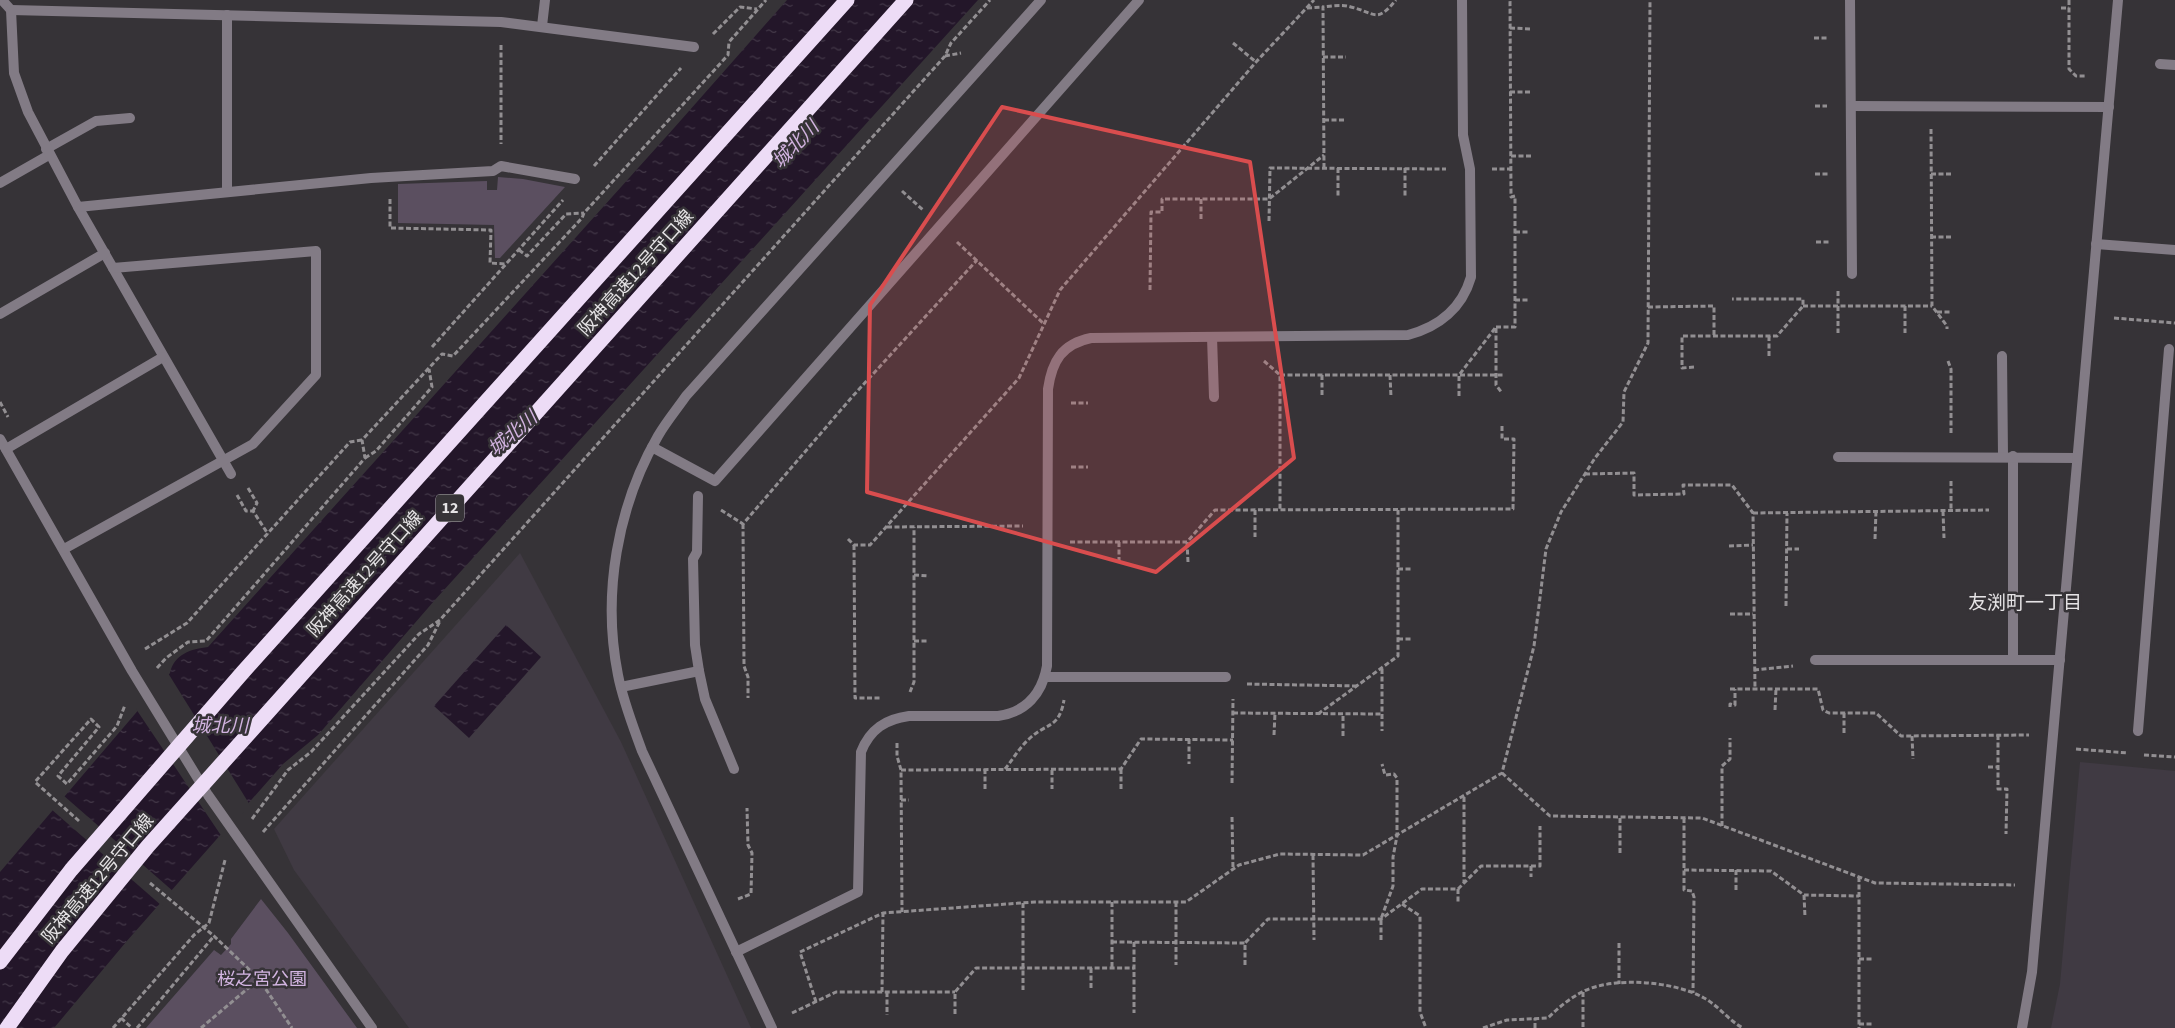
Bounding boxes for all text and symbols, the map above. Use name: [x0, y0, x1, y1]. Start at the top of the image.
water label: 城北川: [766, 114, 827, 175]
street label: 阪神高速12号守口線: [573, 204, 699, 342]
water label: 城北川: [482, 404, 545, 463]
road number: 12: [436, 494, 464, 522]
street label: 阪神高速12号守口線: [302, 505, 428, 643]
district label: 友渕町一丁目: [1968, 590, 2082, 617]
water label: 城北川: [191, 713, 250, 740]
street label: 阪神高速12号守口線: [36, 809, 160, 949]
park label: 桜之宮公園: [217, 967, 307, 992]

